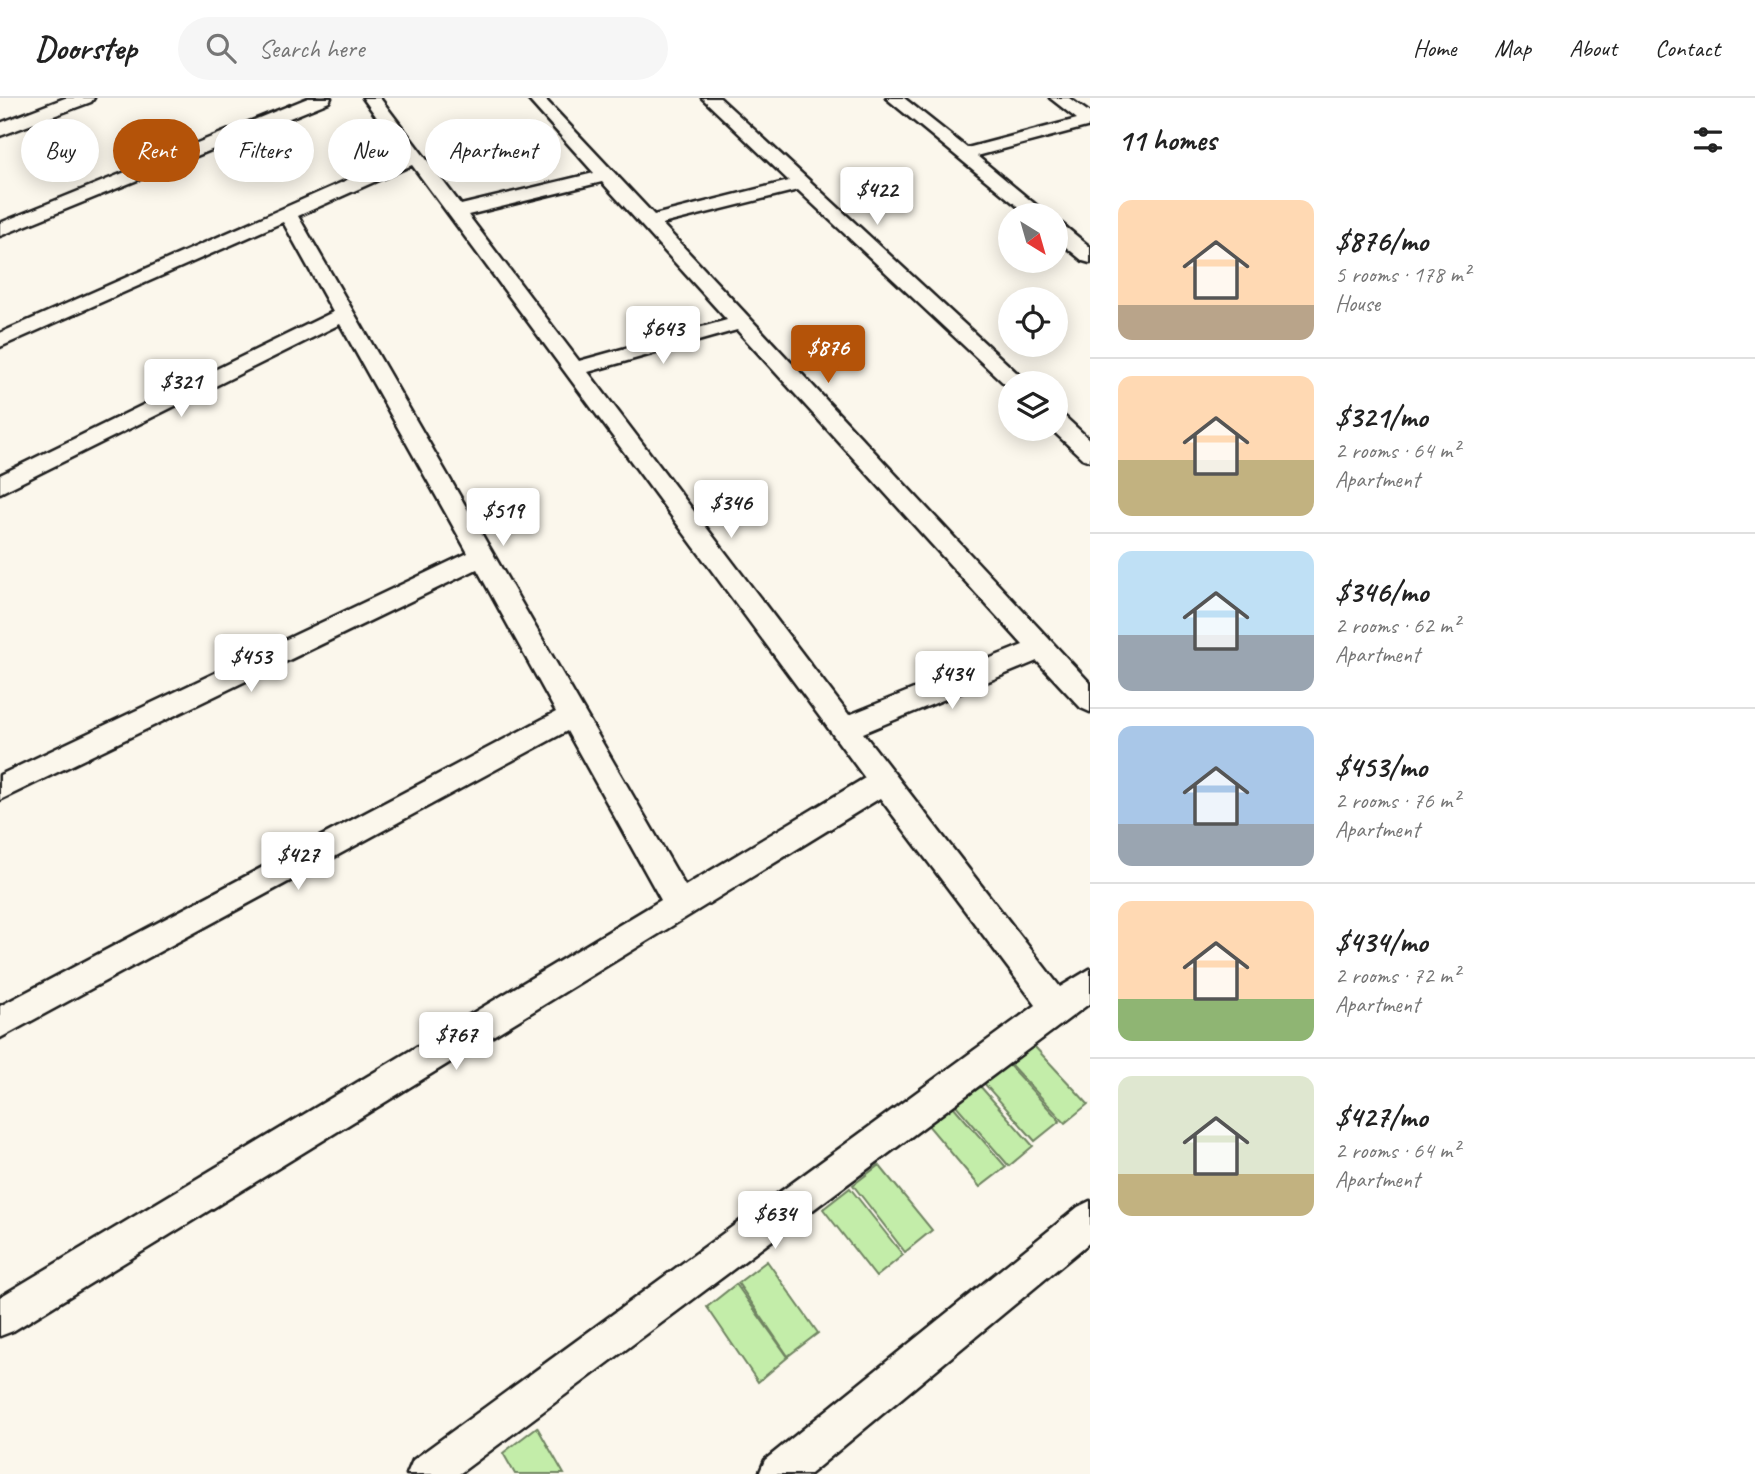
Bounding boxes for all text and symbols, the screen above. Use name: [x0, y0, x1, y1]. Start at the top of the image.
search box: [178, 17, 668, 80]
text: Doorstep: [35, 27, 136, 69]
icon: search: [202, 29, 240, 67]
text: Search here: [258, 32, 364, 65]
text: Home: [1413, 33, 1456, 63]
text: Map: [1494, 33, 1531, 63]
text: About: [1569, 33, 1617, 63]
text: Contact: [1655, 33, 1720, 63]
chip: Buy: [21, 119, 99, 182]
chip: Rent: [113, 119, 200, 182]
chip: Filters: [214, 119, 314, 182]
chip: New: [328, 119, 411, 182]
chip: Apartment: [425, 119, 561, 182]
text: 11 homes: [1118, 121, 1216, 159]
icon: filters: [1689, 121, 1727, 159]
pin: $422: [836, 167, 918, 227]
text: $422: [856, 175, 898, 204]
north arrow: [998, 203, 1068, 273]
map controls: [998, 203, 1068, 441]
text: $876/mo: [1335, 222, 1428, 260]
icon: home: [1174, 228, 1258, 312]
text: 5 rooms · 178 m²: [1335, 260, 1470, 289]
button: locate: [998, 287, 1068, 357]
text: House: [1335, 289, 1380, 318]
pin: $643: [622, 306, 704, 366]
text: $643: [642, 314, 684, 343]
pin: $876: [787, 326, 869, 385]
text: $876: [807, 333, 849, 362]
pin: $321: [140, 360, 222, 419]
text: $321: [160, 367, 202, 396]
button: layers: [998, 371, 1068, 441]
text: $321/mo: [1335, 398, 1427, 436]
icon: home: [1174, 404, 1258, 488]
text: 2 rooms · 64 m²: [1335, 436, 1459, 465]
text: Apartment: [1335, 465, 1420, 494]
pin: $346: [690, 480, 772, 540]
text: $346: [710, 488, 752, 517]
pin: $519: [462, 489, 544, 548]
text: $519: [483, 496, 523, 525]
text: $346/mo: [1335, 573, 1428, 611]
icon: home: [1174, 579, 1258, 663]
text: 2 rooms · 62 m²: [1335, 611, 1459, 640]
pin: $453: [210, 634, 292, 694]
text: Apartment: [1335, 640, 1420, 669]
text: $453: [230, 642, 272, 671]
pin: $434: [911, 652, 993, 711]
text: $434: [931, 659, 973, 688]
text: $453/mo: [1335, 748, 1427, 786]
icon: home: [1174, 754, 1258, 838]
text: 2 rooms · 76 m²: [1335, 786, 1459, 815]
text: Apartment: [1335, 815, 1420, 844]
pin: $427: [257, 832, 339, 892]
text: $427: [277, 840, 319, 869]
text: $434/mo: [1335, 923, 1427, 961]
icon: home: [1174, 929, 1258, 1013]
text: 2 rooms · 72 m²: [1335, 961, 1459, 990]
text: Apartment: [1335, 990, 1420, 1019]
pin: $767: [415, 1012, 497, 1072]
text: $767: [435, 1020, 477, 1049]
text: $427/mo: [1335, 1098, 1427, 1136]
icon: home: [1174, 1104, 1258, 1188]
text: 2 rooms · 64 m²: [1335, 1136, 1459, 1165]
text: Apartment: [1335, 1165, 1420, 1194]
pin: $634: [734, 1192, 816, 1251]
text: $634: [754, 1199, 796, 1228]

